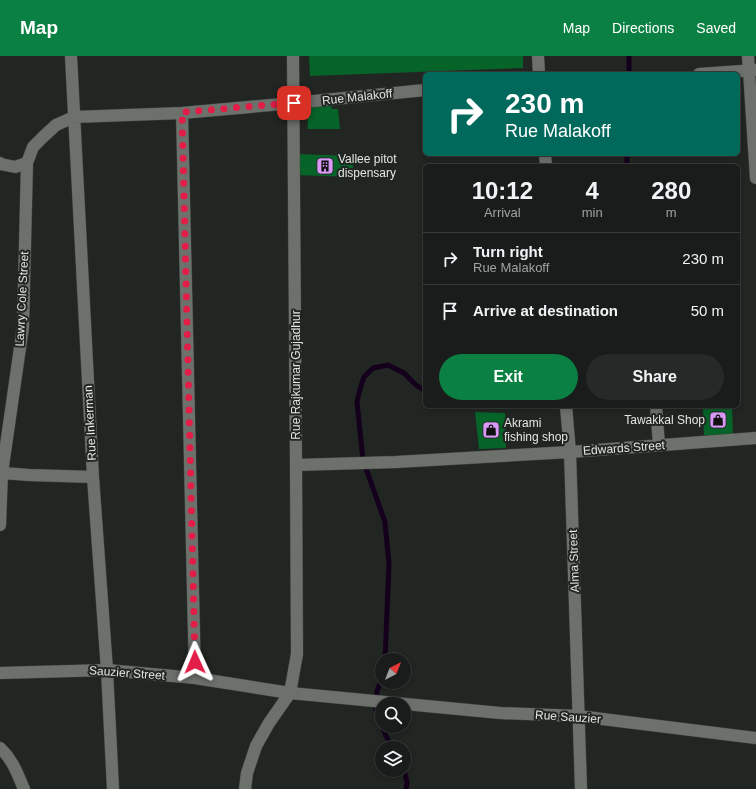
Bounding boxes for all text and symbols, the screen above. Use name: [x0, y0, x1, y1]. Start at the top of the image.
text: Map: [20, 17, 58, 38]
text: Map: [563, 20, 590, 36]
text: Directions: [612, 20, 674, 36]
text: Saved: [696, 20, 736, 36]
pin: [277, 86, 311, 120]
street label: Rue Malakoff: [321, 86, 393, 108]
icon: right: [439, 88, 491, 140]
text: 230 m: [505, 88, 584, 119]
icon: arrive: [283, 92, 305, 114]
text: Rue Malakoff: [505, 121, 611, 141]
place label: Vallee pitot dispensary: [338, 152, 397, 180]
building icon: Vallee pitot dispensary: [315, 156, 335, 176]
text: 10:12: [472, 177, 533, 204]
text: 4: [585, 177, 599, 204]
text: 280: [651, 177, 691, 204]
text: Arrival: [484, 205, 521, 220]
text: min: [582, 205, 603, 220]
text: m: [666, 205, 677, 220]
text: Turn right: [473, 243, 543, 260]
icon: right: [439, 248, 461, 270]
street label: Lawry Cole Street: [13, 250, 32, 347]
text: 230 m: [682, 250, 724, 267]
text: Rue Malakoff: [473, 260, 549, 275]
icon: arrive: [439, 300, 461, 322]
text: Arrive at destination: [473, 302, 618, 319]
text: 50 m: [691, 302, 724, 319]
street label: Rue Rajkumar Gujadhur: [289, 310, 303, 440]
button: Exit: [439, 354, 578, 400]
button: Share: [586, 354, 724, 400]
street label: Rue Inkerman: [81, 385, 99, 461]
shop icon: Tawakkal Shop: [708, 410, 728, 430]
place label: Tawakkal Shop: [624, 413, 705, 427]
place label: Akrami fishing shop: [504, 416, 568, 444]
shop icon: Akrami fishing shop: [481, 420, 501, 440]
street label: Edwards Street: [583, 438, 666, 458]
street label: Alma Street: [566, 529, 582, 593]
position arrow: [174, 641, 216, 683]
north arrow: [375, 653, 411, 689]
map controls: [375, 653, 411, 777]
street label: Sauzier Street: [89, 663, 166, 683]
button: search: [375, 697, 411, 733]
street label: Rue Sauzier: [535, 708, 601, 726]
button: layers: [375, 741, 411, 777]

